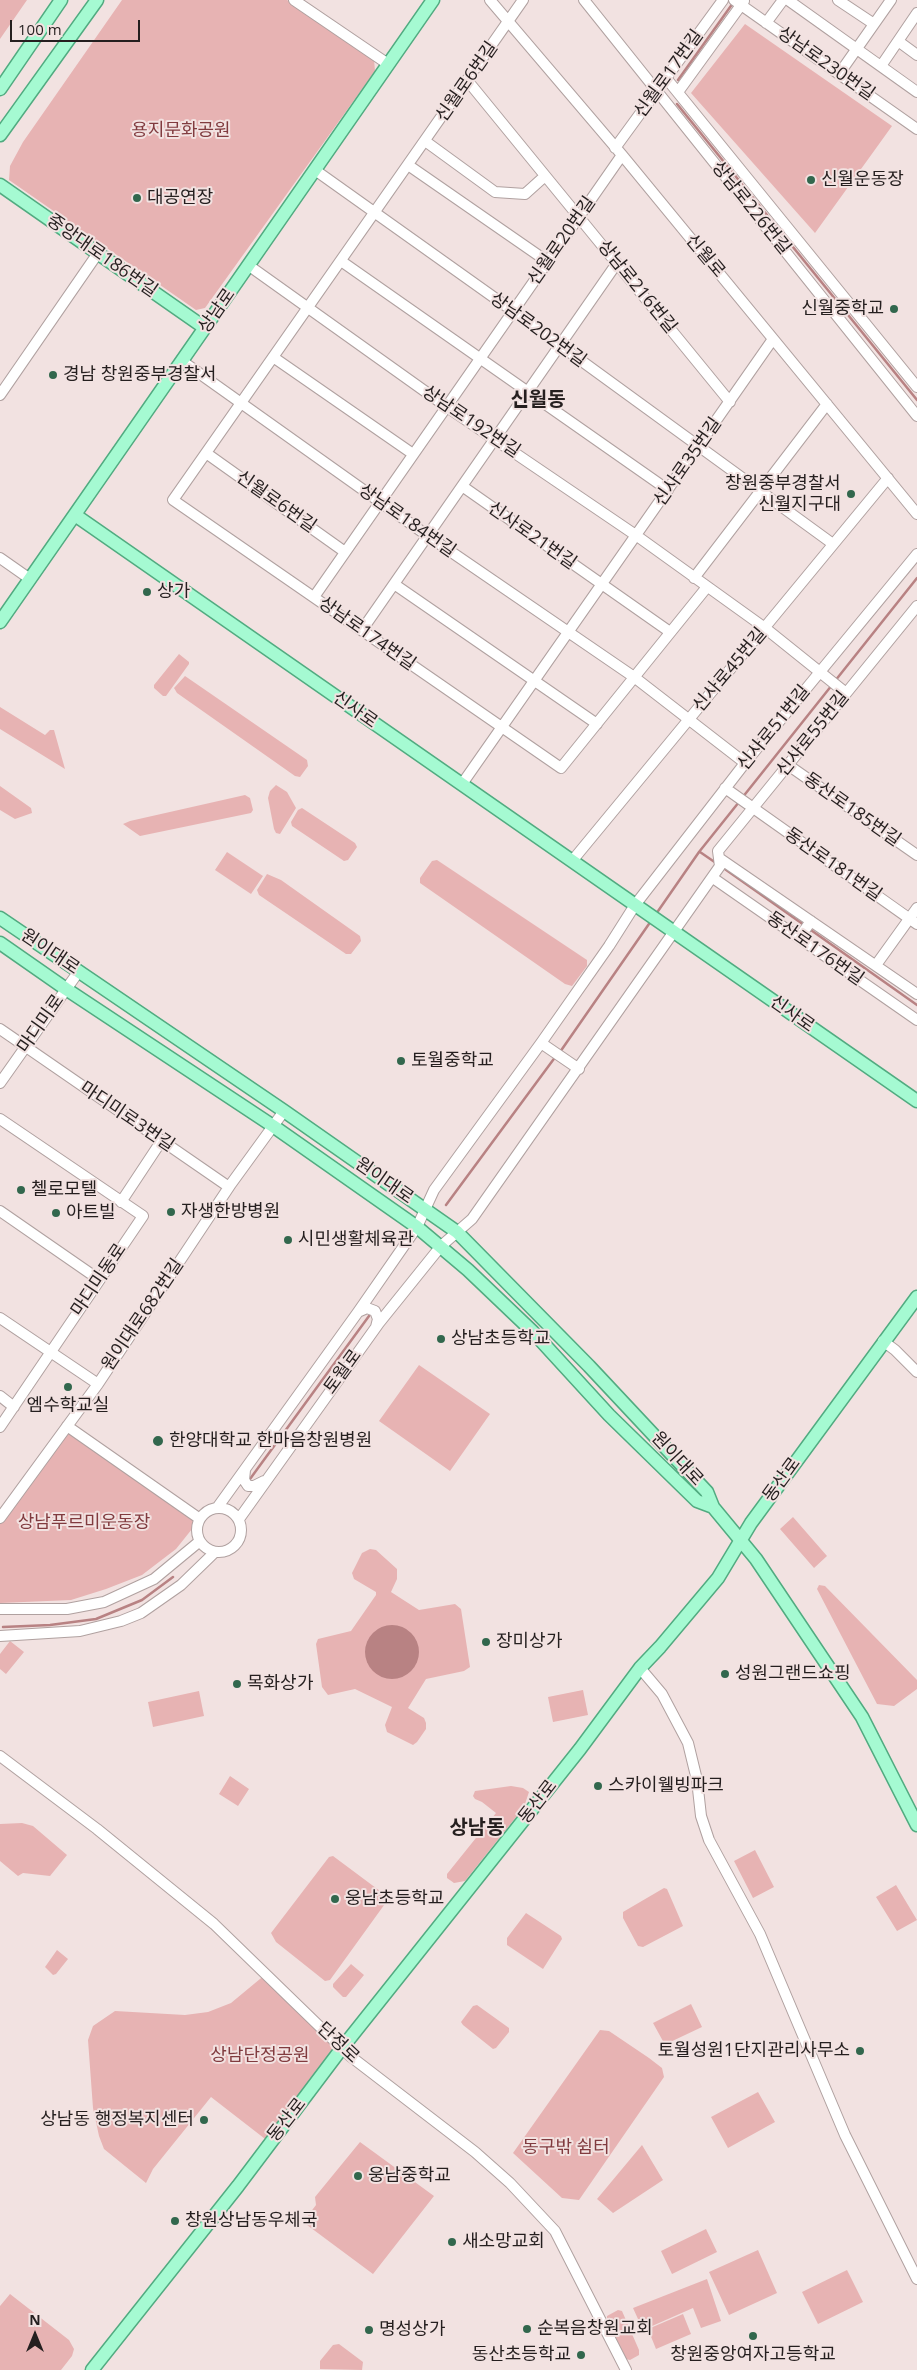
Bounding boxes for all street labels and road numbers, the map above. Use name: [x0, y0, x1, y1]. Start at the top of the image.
street label: 상남로230번길: [773, 23, 879, 105]
street label: 신월로17번길: [630, 26, 708, 122]
street label: 신월로6번길: [431, 38, 503, 126]
street label: 상남로226번길: [707, 157, 795, 259]
street label: 신월로20번길: [524, 192, 600, 290]
street label: 중앙대로186번길: [42, 210, 162, 302]
street label: 신월로: [681, 230, 729, 282]
street label: 상남로216번길: [593, 236, 681, 338]
street label: 상남로: [194, 284, 240, 338]
street label: 상남로202번길: [486, 288, 590, 372]
street label: 상남로192번길: [418, 381, 524, 463]
street label: 신사로35번길: [650, 413, 726, 511]
street label: 신월로6번길: [232, 466, 320, 538]
street label: 상남로184번길: [354, 480, 460, 562]
street label: 신사로21번길: [483, 498, 581, 574]
street label: 상남로174번길: [314, 593, 420, 675]
street label: 신사로45번길: [688, 623, 772, 717]
street label: 신사로51번길: [733, 681, 815, 775]
street label: 신사로: [328, 687, 382, 733]
street label: 신사로55번길: [772, 687, 854, 781]
street label: 동산로185번길: [799, 769, 905, 851]
street label: 동산로181번길: [780, 824, 886, 906]
street label: 동산로176번길: [762, 908, 868, 990]
street label: 원이대로: [17, 925, 83, 979]
street label: 마디미로: [13, 991, 69, 1057]
street label: 신사로: [765, 991, 819, 1037]
street label: 마디미로3번길: [76, 1077, 178, 1157]
street label: 원이대로: [351, 1153, 417, 1209]
street label: 마디미동로: [67, 1240, 131, 1320]
street label: 원이대로682번길: [98, 1255, 188, 1375]
street label: 토월로: [320, 1346, 366, 1398]
street label: 원이대로: [647, 1427, 707, 1491]
street label: 동산로: [759, 1454, 805, 1506]
street label: 동산로: [514, 1776, 562, 1828]
street label: 단정로: [312, 2018, 364, 2068]
street label: 동산로: [263, 2094, 311, 2146]

